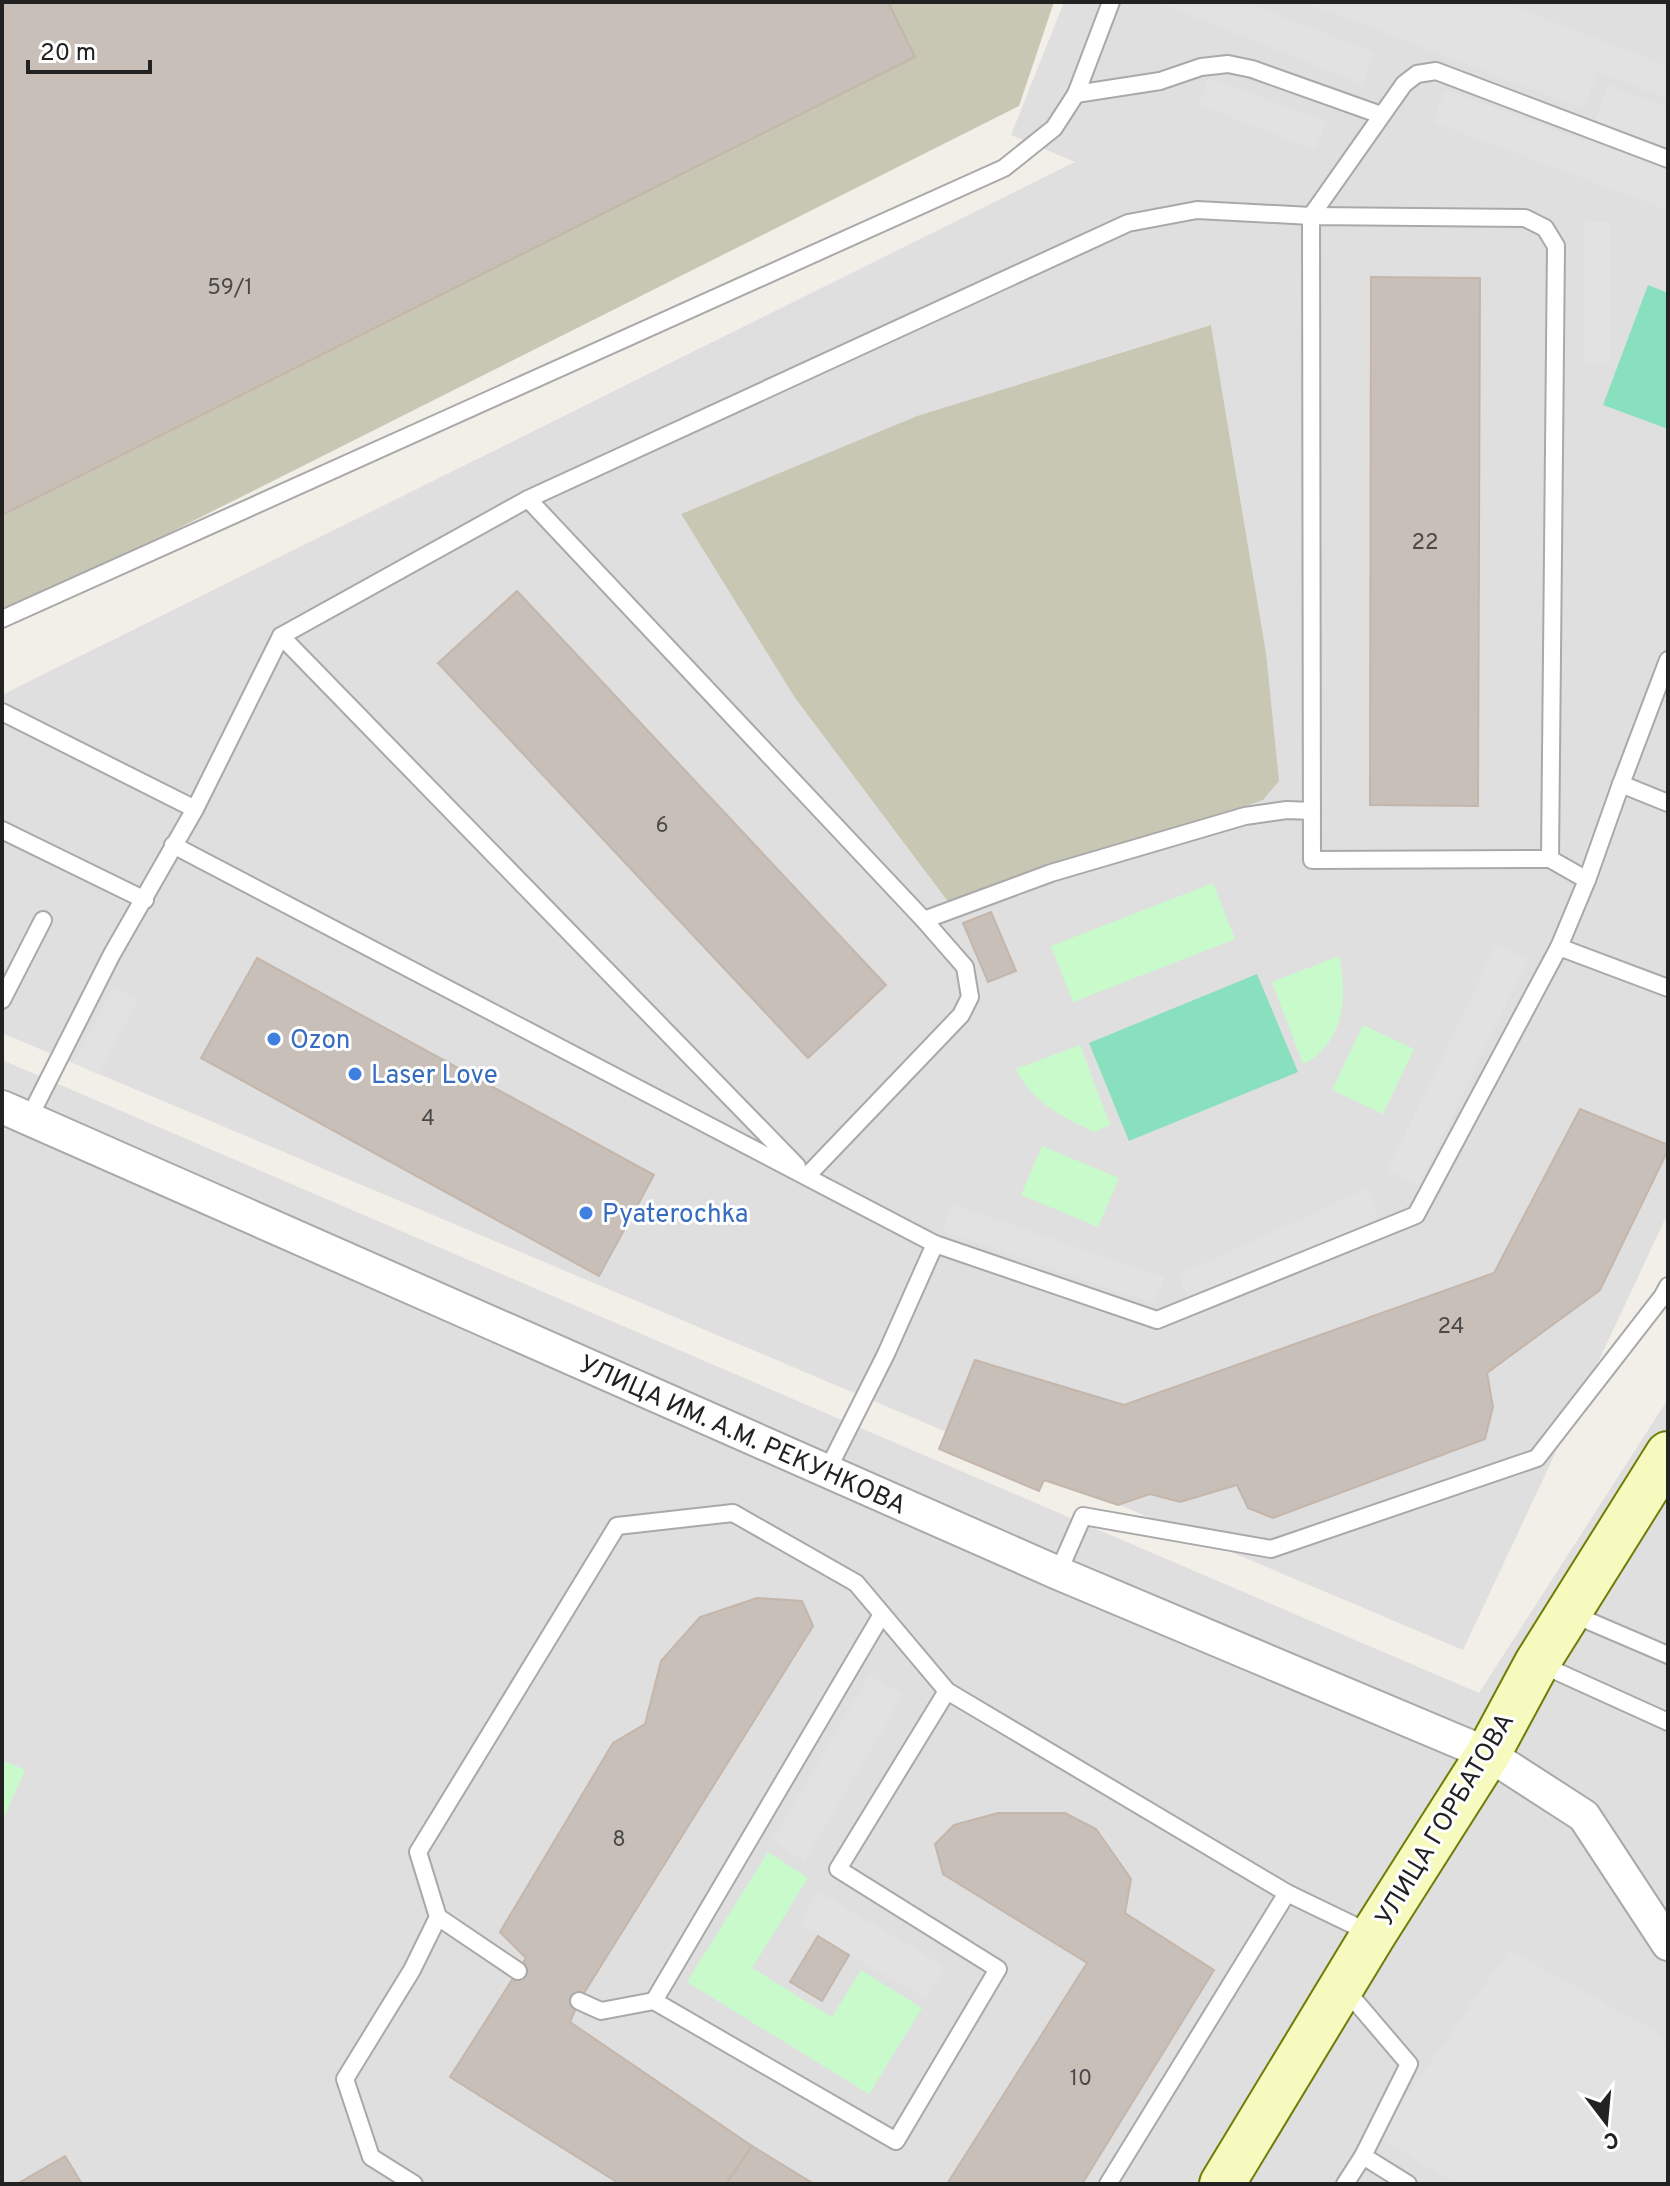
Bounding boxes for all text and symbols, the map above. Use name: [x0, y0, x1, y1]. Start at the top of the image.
scale bar: [28, 24, 150, 74]
text: 20 m: [40, 39, 96, 69]
house number: 59/1: [207, 275, 253, 302]
house number: 22: [1412, 530, 1438, 557]
house number: 6: [655, 813, 669, 840]
place label: Ozon: [290, 1025, 350, 1058]
marker: Ozon: [265, 1030, 283, 1048]
place label: Laser Love: [371, 1060, 498, 1093]
marker: Laser Love: [346, 1065, 364, 1083]
house number: 4: [421, 1106, 435, 1133]
place label: Pyaterochka: [602, 1199, 748, 1232]
marker: Pyaterochka: [577, 1204, 595, 1222]
house number: 24: [1438, 1314, 1464, 1341]
street label: УЛИЦА ИМ. А.М. РЕКУНКОВА: [573, 1349, 911, 1524]
street label: УЛИЦА ГОРБАТОВА: [1369, 1708, 1523, 1933]
house number: 8: [612, 1827, 626, 1854]
house number: 10: [1070, 2066, 1092, 2093]
north arrow: [1566, 2082, 1646, 2162]
text: С: [1600, 2124, 1621, 2154]

